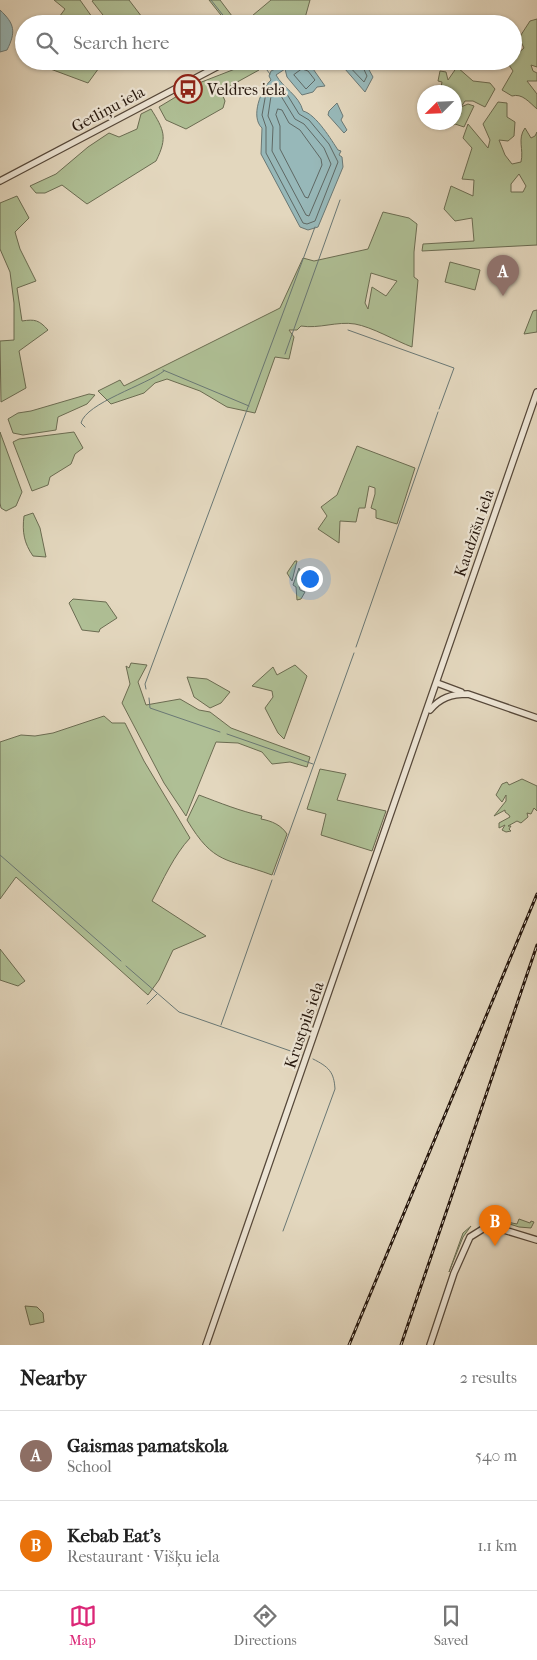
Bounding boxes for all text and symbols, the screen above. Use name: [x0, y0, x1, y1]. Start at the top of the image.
search box: [15, 15, 522, 70]
icon: search: [33, 29, 61, 57]
text: Search here: [73, 32, 169, 54]
bus stop icon: Veldres iela: [173, 74, 203, 104]
place label: Veldres iela: [206, 80, 286, 99]
street label: Getliņu iela: [68, 82, 148, 136]
north arrow: [417, 85, 462, 130]
pin: A: [487, 255, 519, 296]
street label: Kaudzīšu iela: [450, 486, 498, 579]
your location: [297, 566, 323, 592]
street label: Krustpils iela: [280, 979, 328, 1071]
pin: B: [479, 1205, 511, 1246]
text: Nearby: [20, 1366, 86, 1390]
text: 2 results: [460, 1368, 517, 1387]
text: Gaismas pamatskola: [67, 1435, 228, 1457]
text: A: [31, 1446, 41, 1465]
text: 540 m: [475, 1446, 517, 1465]
text: School: [67, 1457, 112, 1476]
text: Kebab Eat's: [67, 1525, 161, 1547]
text: B: [31, 1536, 41, 1555]
text: 1.1 km: [478, 1536, 517, 1555]
text: Restaurant · Višķu iela: [67, 1547, 220, 1566]
tab: Map: [69, 1602, 97, 1649]
tab: Directions: [234, 1602, 297, 1649]
tab: Saved: [434, 1602, 468, 1649]

